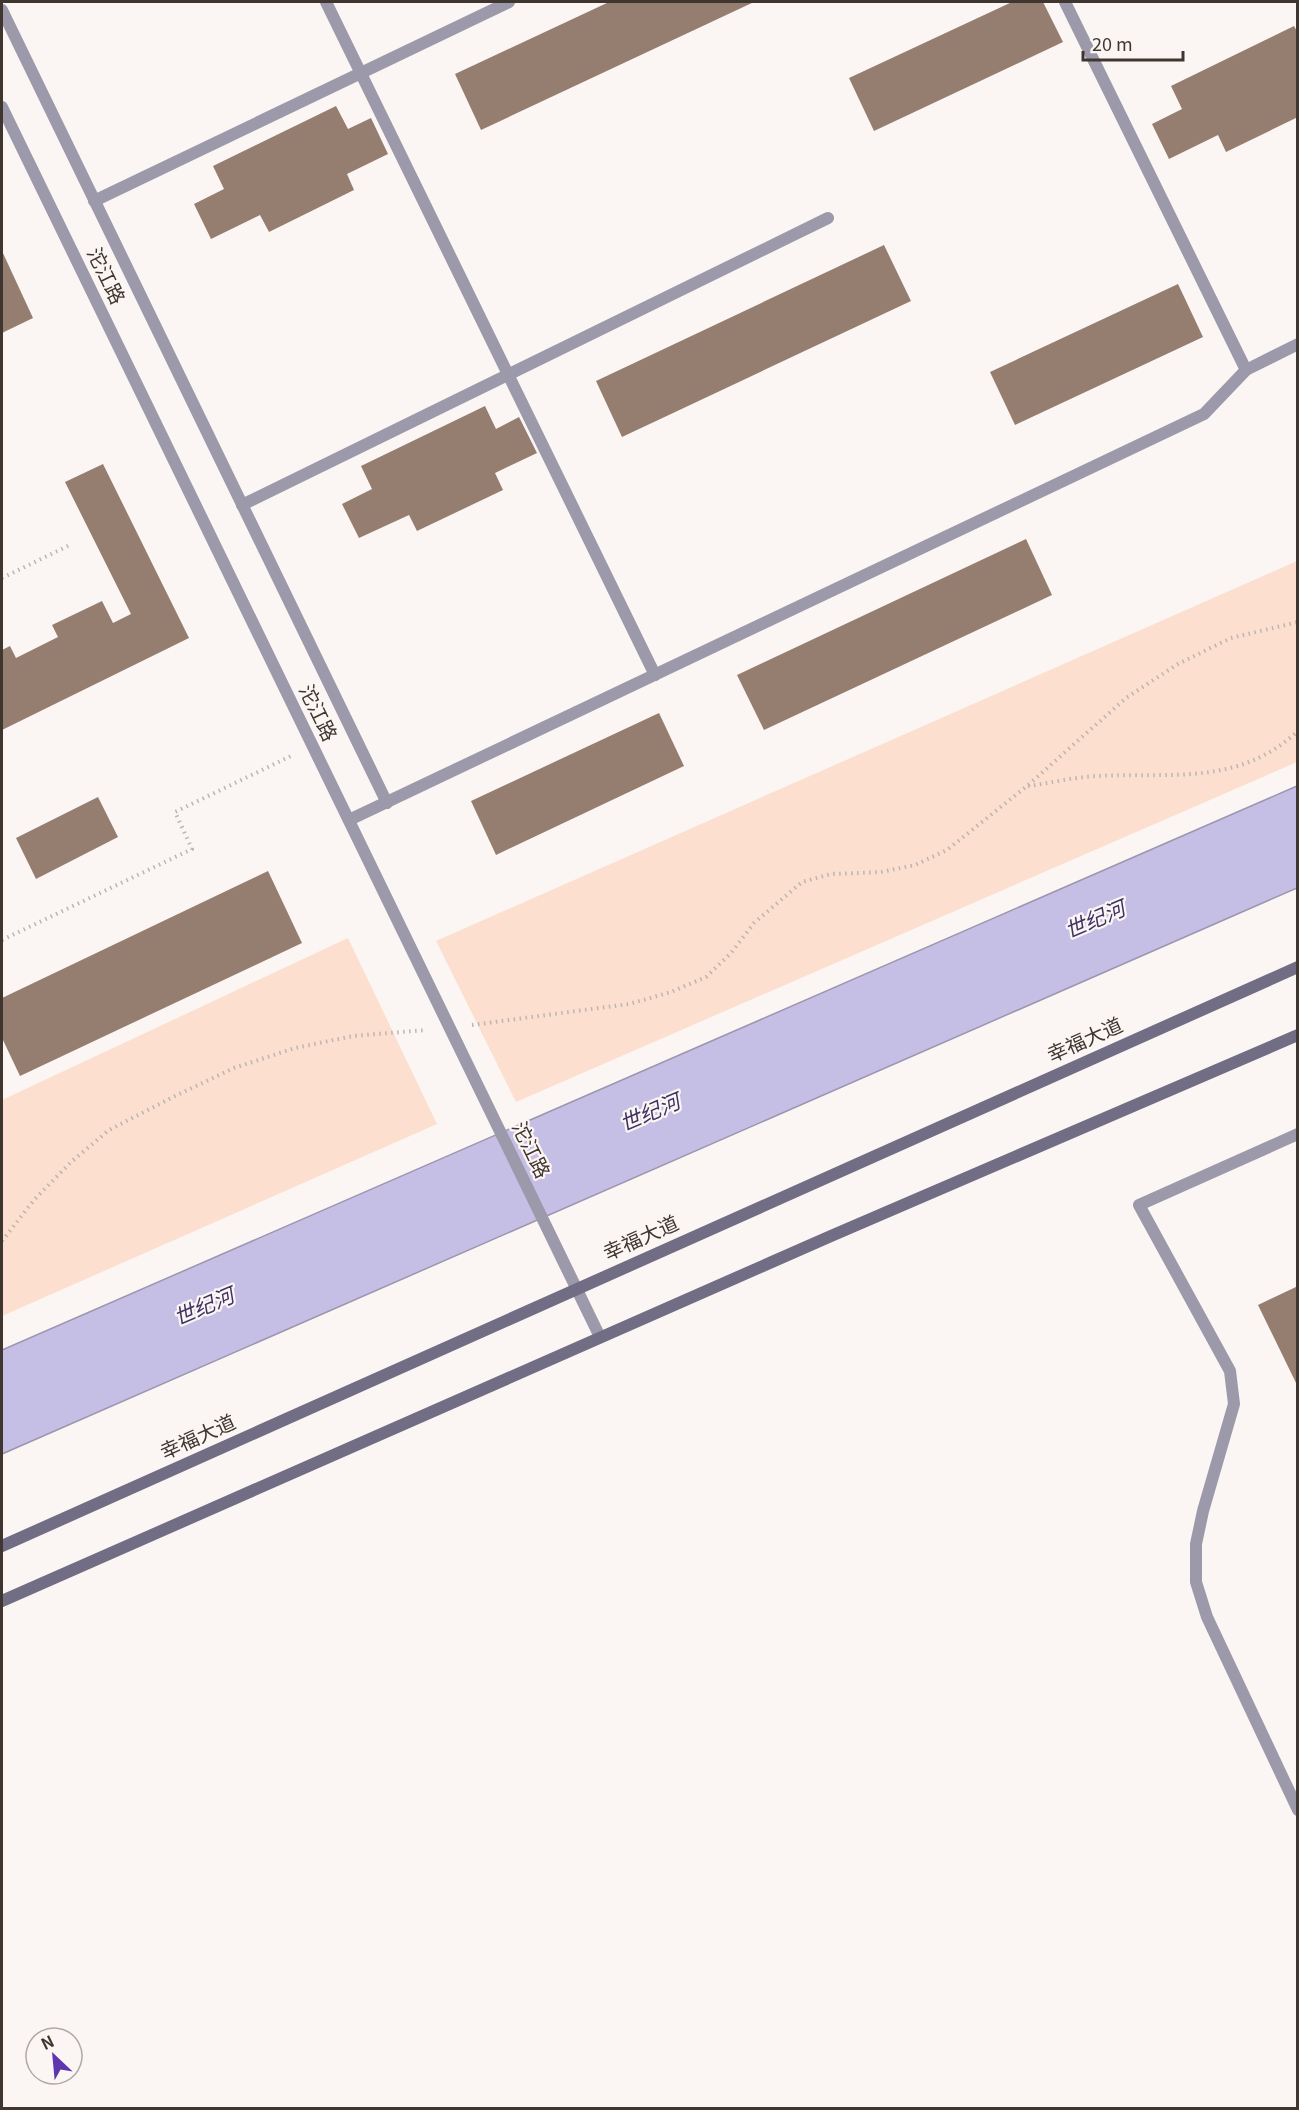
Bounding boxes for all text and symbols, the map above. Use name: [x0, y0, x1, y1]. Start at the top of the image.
scale bar: [1083, 24, 1184, 62]
text: 20 m: [1092, 30, 1133, 56]
street label: 沱江路: [81, 242, 134, 309]
street label: 沱江路: [293, 679, 346, 746]
water label: 世纪河: [1059, 890, 1133, 944]
street label: 幸福大道: [1042, 1009, 1127, 1068]
water label: 世纪河: [614, 1083, 688, 1137]
street label: 沱江路: [506, 1116, 559, 1183]
street label: 幸福大道: [598, 1207, 683, 1266]
water label: 世纪河: [168, 1277, 242, 1331]
street label: 幸福大道: [155, 1406, 240, 1465]
north arrow: [24, 2026, 84, 2086]
text: N: [36, 2028, 58, 2055]

